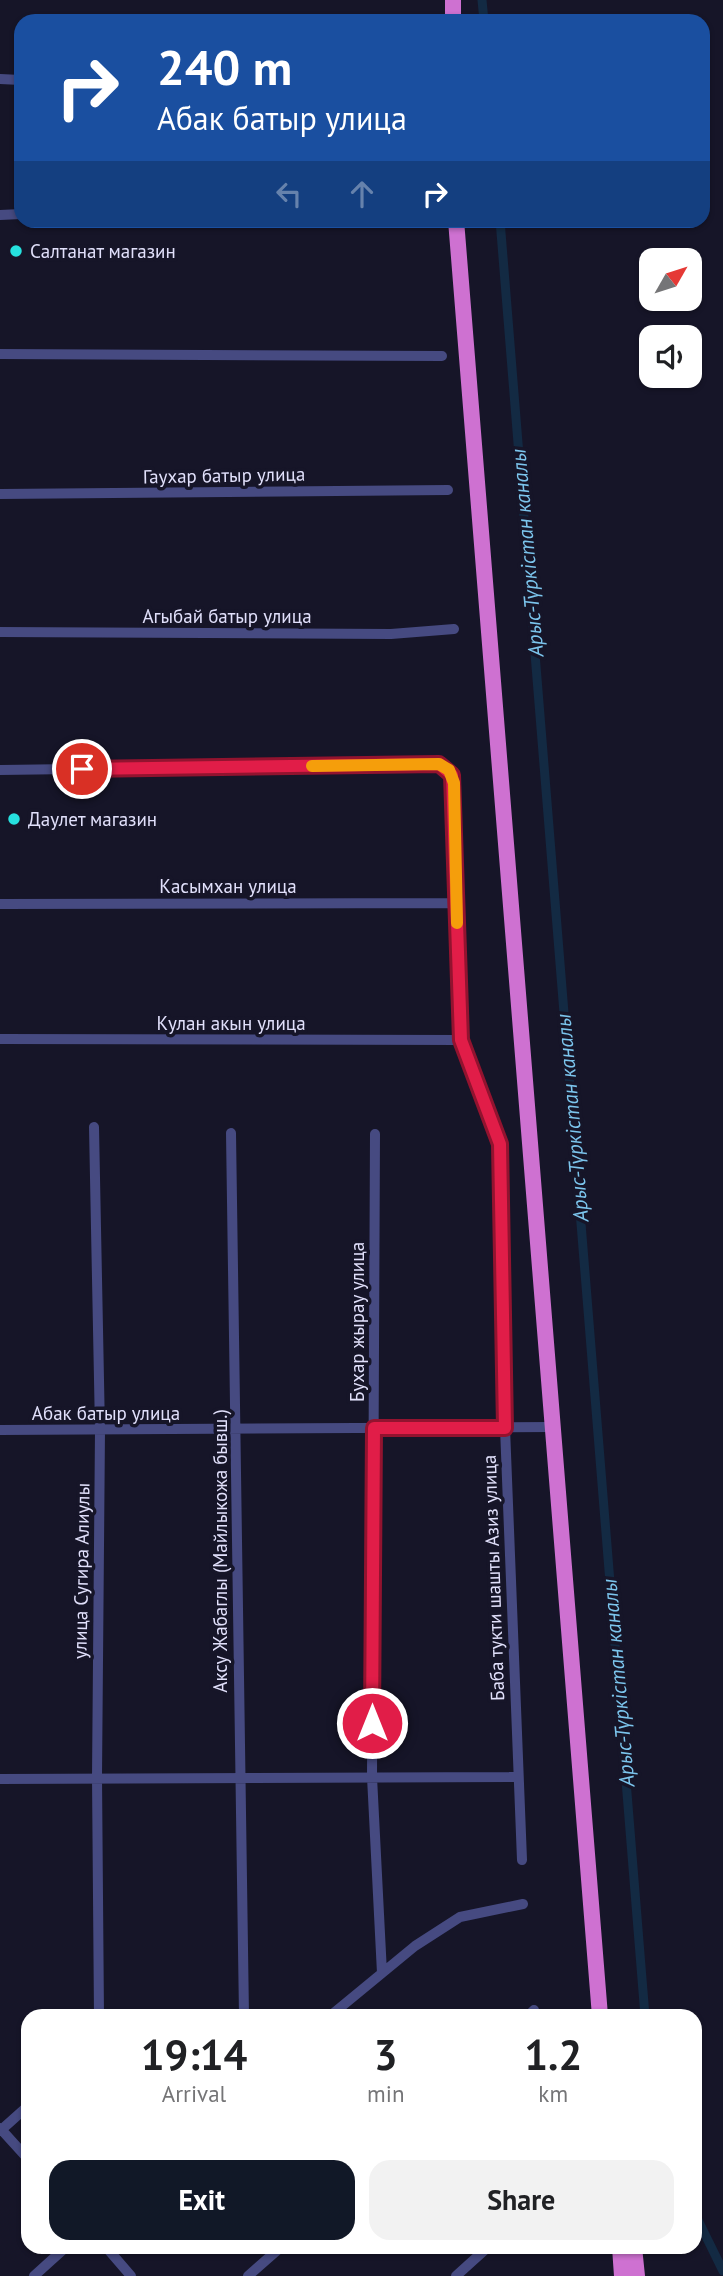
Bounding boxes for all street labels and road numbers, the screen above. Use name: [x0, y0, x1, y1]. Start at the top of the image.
street label: Гаухар батыр улица: [143, 462, 305, 488]
street label: Агыбай батыр улица: [142, 604, 312, 628]
street label: Касымхан улица: [159, 874, 297, 898]
street label: Кулан акын улица: [156, 1011, 306, 1035]
street label: Бухар жырау улица: [345, 1242, 369, 1402]
street label: Абак батыр улица: [32, 1401, 180, 1425]
street label: Аксу Жабаглы (Майлыкожа бывш.): [208, 1409, 232, 1693]
street label: Баба тукти шашты Азиз улица: [477, 1455, 509, 1701]
street label: улица Сугира Алиулы: [67, 1483, 95, 1659]

